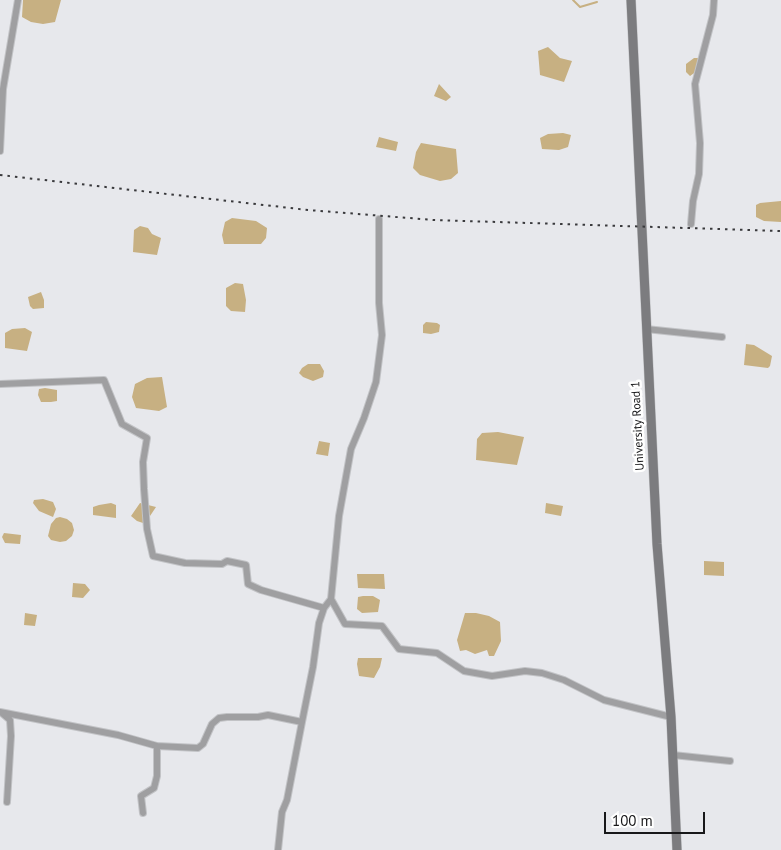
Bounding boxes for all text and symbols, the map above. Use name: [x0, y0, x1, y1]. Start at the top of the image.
street label: University Road 1: [628, 381, 648, 471]
scale bar: [606, 802, 707, 834]
text: 100 m: [612, 811, 653, 830]

